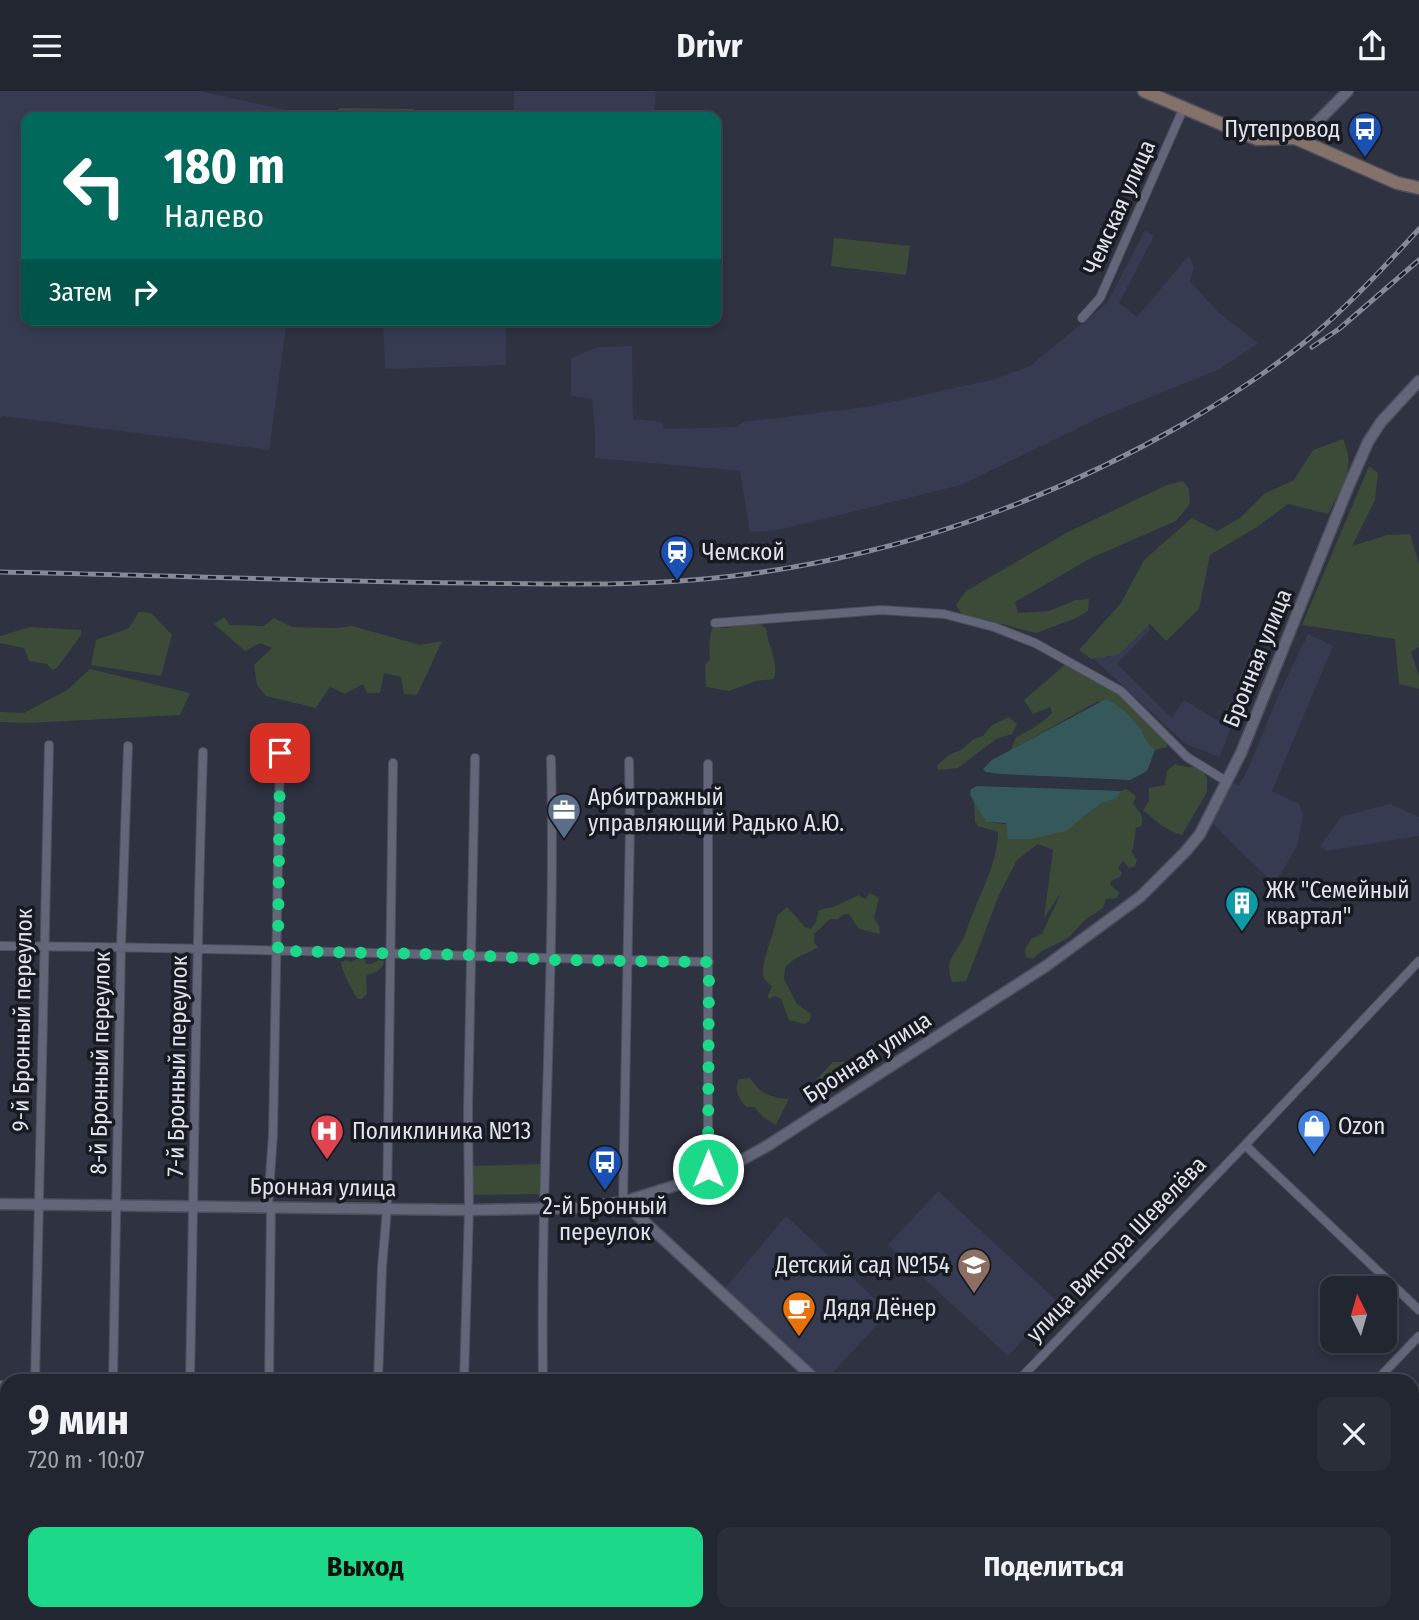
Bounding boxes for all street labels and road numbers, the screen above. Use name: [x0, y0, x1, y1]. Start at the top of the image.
street label: Чемская улица: [1077, 136, 1161, 278]
street label: Бронная улица: [1217, 585, 1297, 731]
street label: 9-й Бронный переулок: [6, 908, 38, 1132]
street label: 8-й Бронный переулок: [84, 951, 116, 1175]
street label: 7-й Бронный переулок: [161, 955, 193, 1177]
street label: Бронная улица: [798, 1005, 936, 1109]
street label: улица Виктора Шевелёва: [1020, 1150, 1212, 1348]
street label: Бронная улица: [249, 1172, 397, 1202]

